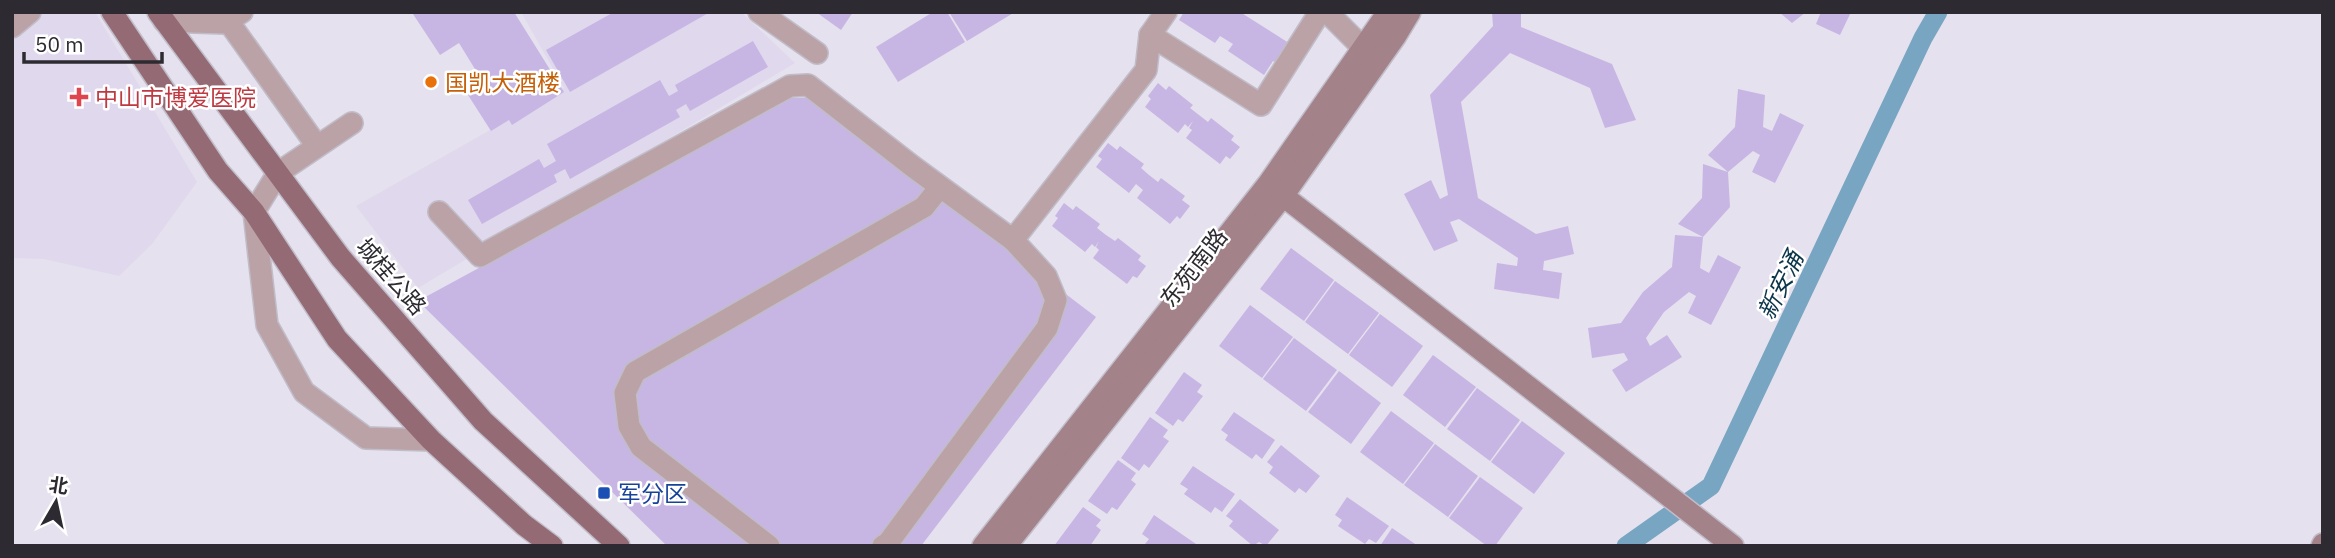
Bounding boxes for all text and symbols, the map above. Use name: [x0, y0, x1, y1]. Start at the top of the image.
scale bar: [24, 21, 163, 65]
text: 50 m: [35, 30, 84, 58]
place label: 国凯大酒楼: [445, 67, 560, 97]
marker: 国凯大酒楼: [423, 74, 439, 90]
place label: 中山市博爱医院: [95, 82, 256, 112]
marker: 中山市博爱医院: [69, 87, 89, 107]
street label: 东苑南路: [1153, 222, 1233, 312]
street label: 城桂公路: [351, 231, 433, 321]
water label: 新安涌: [1750, 243, 1811, 324]
north arrow: [21, 467, 91, 537]
text: 北: [47, 472, 70, 499]
place label: 军分区: [618, 478, 687, 508]
marker: 军分区: [596, 485, 612, 501]

